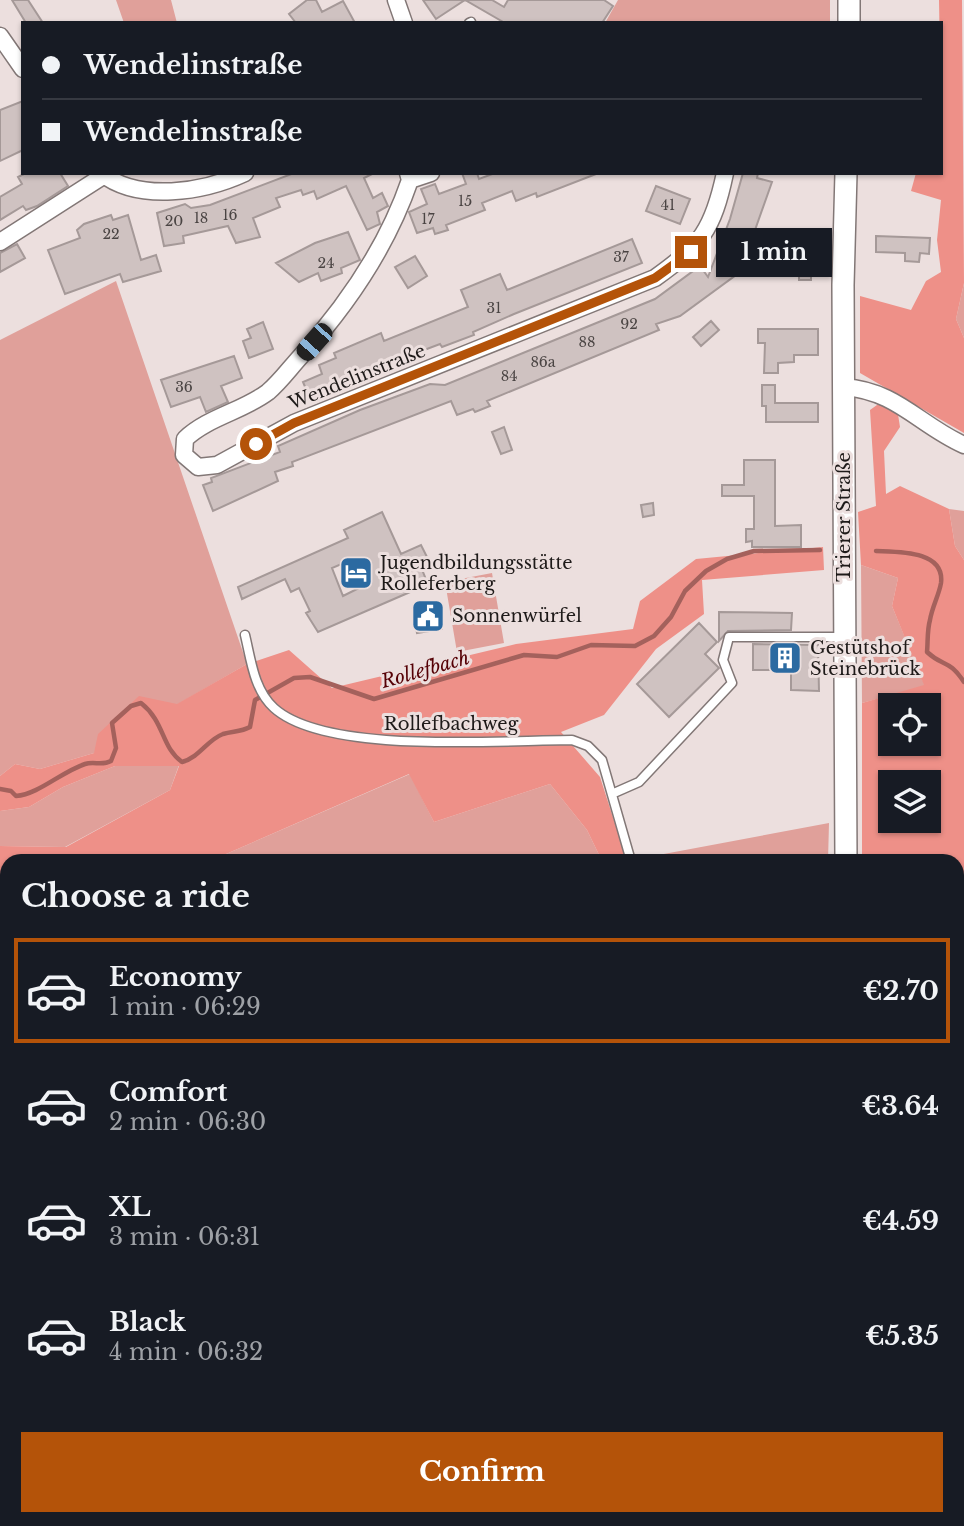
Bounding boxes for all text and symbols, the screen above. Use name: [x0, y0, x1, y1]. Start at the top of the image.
text: Wendelinstraße: [84, 49, 302, 81]
text: Wendelinstraße: [84, 116, 302, 148]
house number: 15: [458, 192, 472, 210]
house number: 41: [661, 196, 675, 214]
house number: 16: [222, 206, 238, 224]
house number: 18: [194, 209, 208, 227]
house number: 17: [421, 210, 436, 228]
house number: 20: [165, 212, 183, 230]
house number: 22: [102, 225, 120, 243]
callout: 1 min: [716, 228, 831, 276]
route end: [675, 236, 707, 268]
text: 1 min: [741, 238, 807, 266]
house number: 37: [613, 248, 630, 266]
house number: 24: [318, 254, 334, 272]
house number: 31: [487, 299, 501, 317]
house number: 92: [620, 315, 638, 333]
car: [293, 319, 336, 365]
house number: 88: [579, 333, 595, 351]
street label: Wendelinstraße: [284, 340, 429, 415]
house number: 86a: [530, 353, 556, 371]
house number: 84: [501, 367, 517, 385]
house number: 36: [175, 378, 193, 396]
route start: [240, 428, 272, 460]
street label: Trierer Straße: [833, 452, 855, 582]
place label: Jugendbildungsstätte Rolleferberg: [378, 552, 573, 595]
hotel icon: Jugendbildungsstätte Rolleferberg: [337, 554, 375, 592]
public building icon: Sonnenwürfel: [409, 597, 447, 635]
place label: Sonnenwürfel: [452, 605, 582, 627]
place label: Gestütshof Steinebrück: [810, 637, 921, 680]
building icon: Gestütshof Steinebrück: [766, 639, 804, 677]
water label: Rollefbach: [377, 646, 472, 693]
map controls: [878, 693, 941, 833]
button: locate: [878, 693, 941, 756]
street label: Rollefbachweg: [384, 713, 519, 735]
button: layers: [878, 770, 941, 833]
text: Choose a ride: [21, 876, 250, 916]
icon: car: [25, 959, 88, 1022]
text: Economy: [109, 961, 242, 993]
text: €2.70: [863, 975, 939, 1007]
text: 1 min · 06:29: [109, 993, 261, 1021]
icon: car: [25, 1074, 88, 1137]
text: Comfort: [109, 1076, 227, 1108]
text: €3.64: [861, 1090, 939, 1122]
text: 2 min · 06:30: [109, 1108, 266, 1136]
icon: car: [25, 1189, 88, 1252]
text: XL: [109, 1191, 151, 1223]
text: €4.59: [862, 1205, 939, 1237]
text: 3 min · 06:31: [109, 1223, 260, 1251]
icon: car: [25, 1304, 88, 1367]
text: Black: [109, 1306, 186, 1338]
text: €5.35: [865, 1320, 939, 1352]
text: 4 min · 06:32: [109, 1338, 263, 1366]
button: Confirm: [21, 1432, 943, 1512]

